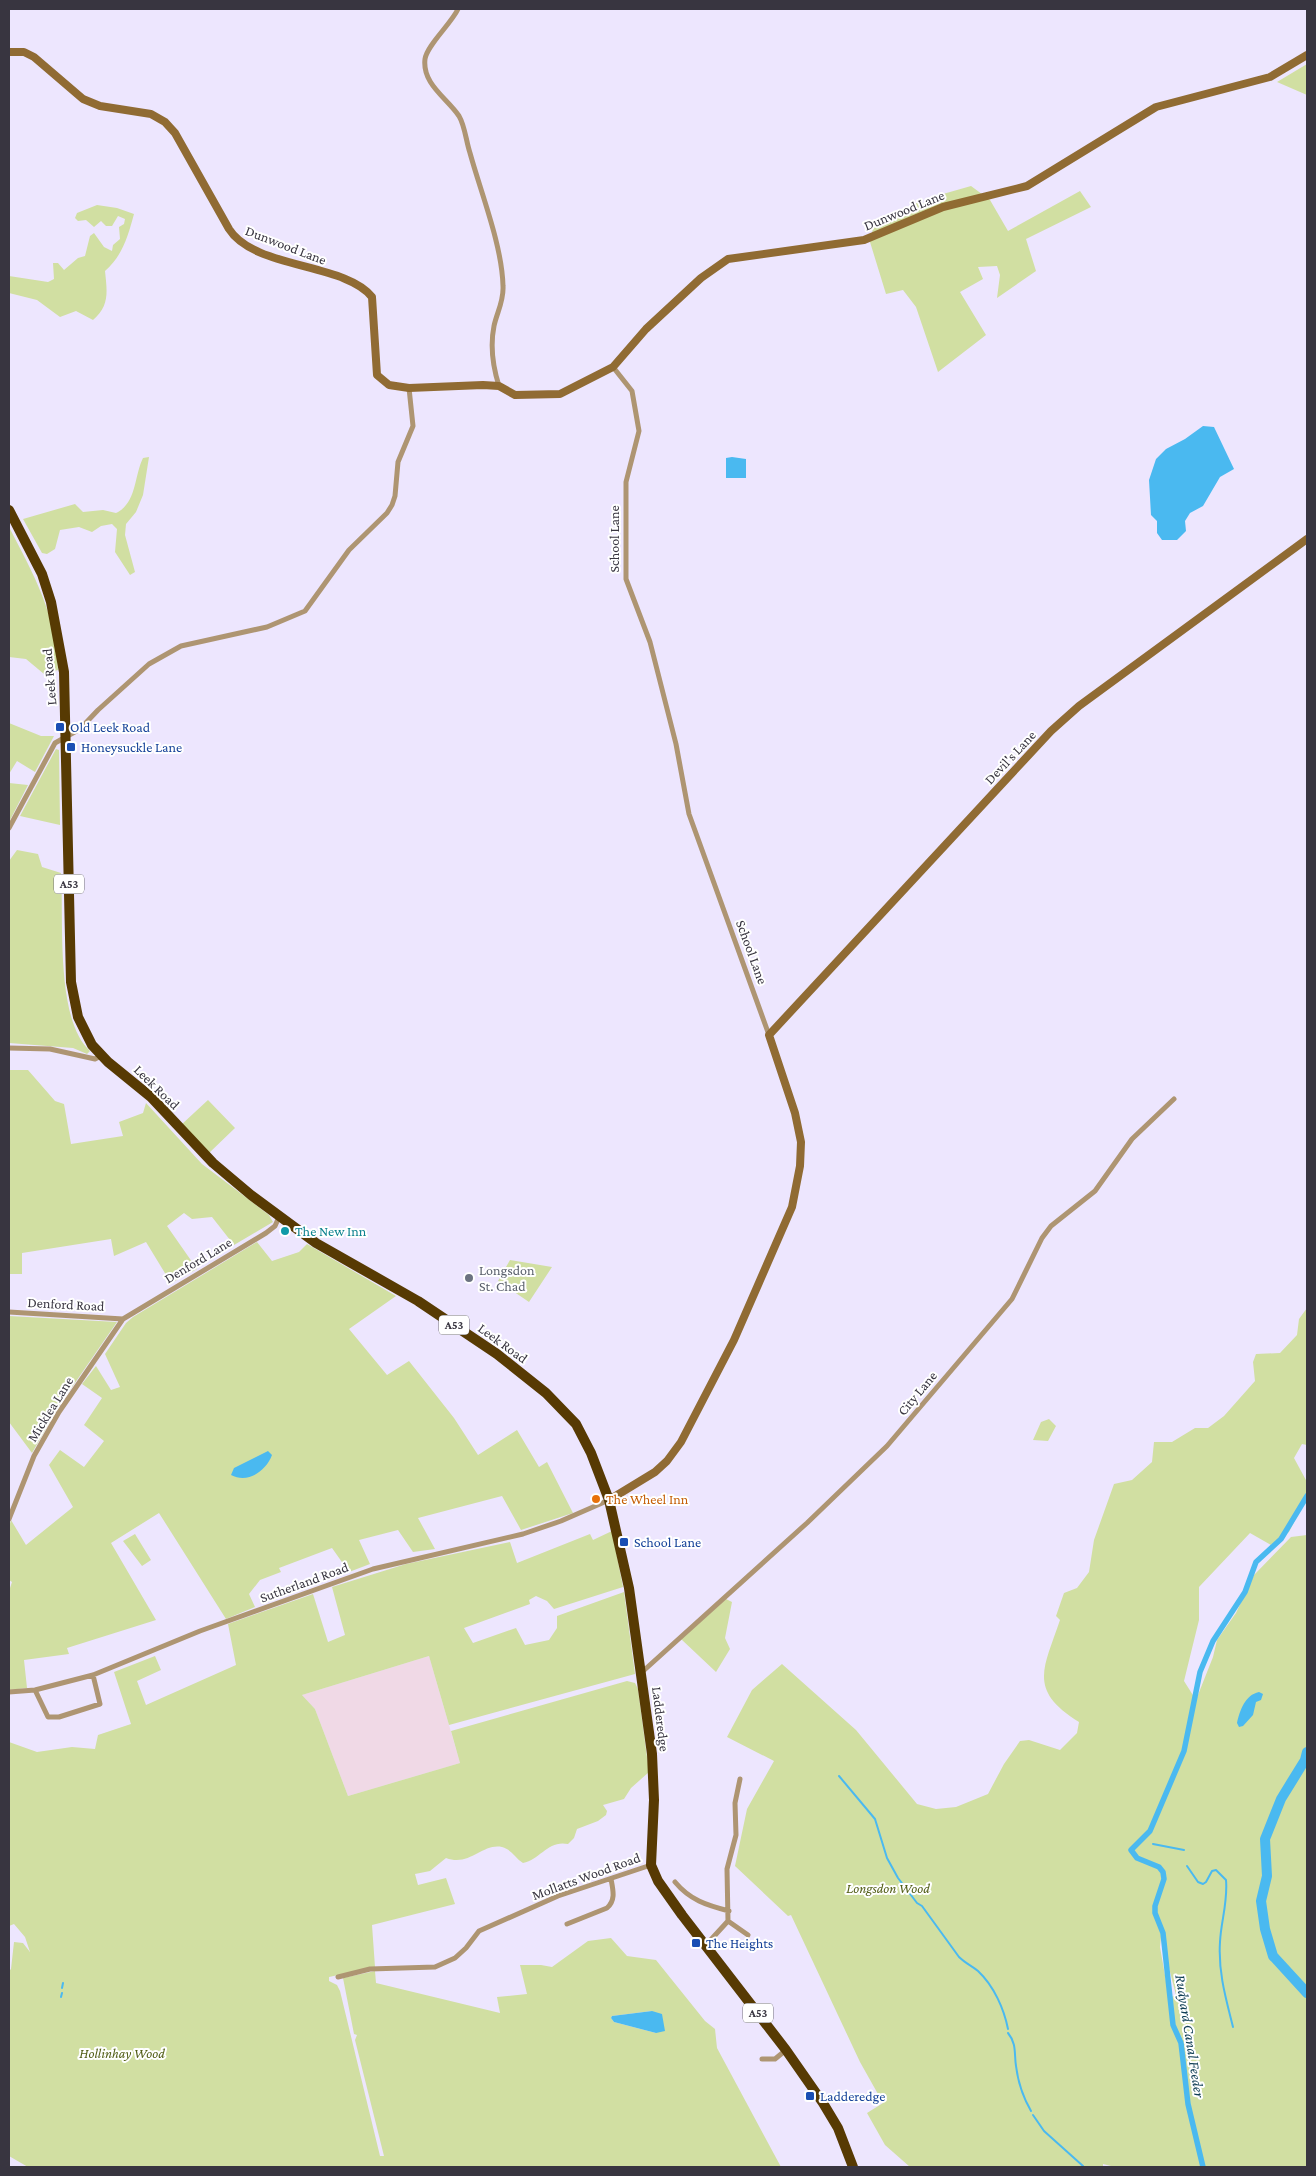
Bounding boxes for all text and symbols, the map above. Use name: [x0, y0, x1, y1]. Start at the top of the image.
street label: Dunwood Lane: [861, 187, 947, 233]
street label: Dunwood Lane: [243, 222, 329, 268]
street label: School Lane: [606, 505, 622, 573]
street label: Leek Road: [38, 647, 59, 706]
place label: Old Leek Road: [70, 719, 151, 735]
marker: Old Leek Road: [54, 721, 66, 733]
street label: Devil's Lane: [981, 727, 1039, 787]
place label: Honeysuckle Lane: [81, 739, 182, 755]
marker: Honeysuckle Lane: [65, 741, 77, 753]
road number: A53: [54, 874, 84, 894]
street label: School Lane: [733, 918, 771, 986]
street label: Leek Road: [131, 1061, 184, 1113]
place label: The New Inn: [295, 1223, 367, 1239]
marker: The New Inn: [279, 1225, 291, 1237]
street label: Denford Lane: [161, 1234, 235, 1286]
place label: Longsdon St. Chad: [479, 1262, 535, 1294]
marker: Longsdon St. Chad: [463, 1272, 475, 1284]
street label: Denford Road: [27, 1294, 106, 1314]
road number: A53: [439, 1316, 469, 1334]
street label: Leek Road: [475, 1320, 531, 1367]
street label: City Lane: [894, 1368, 940, 1418]
street label: Micklea Lane: [24, 1373, 76, 1445]
place label: The Wheel Inn: [606, 1491, 689, 1507]
marker: The Wheel Inn: [590, 1493, 602, 1505]
place label: School Lane: [634, 1534, 701, 1550]
marker: School Lane: [618, 1536, 630, 1548]
street label: Sutherland Road: [257, 1558, 351, 1605]
street label: Ladderedge: [649, 1686, 673, 1752]
street label: Mollatts Wood Road: [530, 1849, 643, 1903]
park label: Longsdon Wood: [846, 1880, 930, 1896]
place label: The Heights: [706, 1935, 773, 1951]
marker: The Heights: [690, 1937, 702, 1949]
water label: Rudyard Canal Feeder: [1171, 1973, 1208, 2099]
road number: A53: [743, 2004, 773, 2022]
park label: Hollinhay Wood: [79, 2045, 165, 2061]
place label: Ladderedge: [820, 2088, 885, 2104]
marker: Ladderedge: [804, 2090, 816, 2102]

